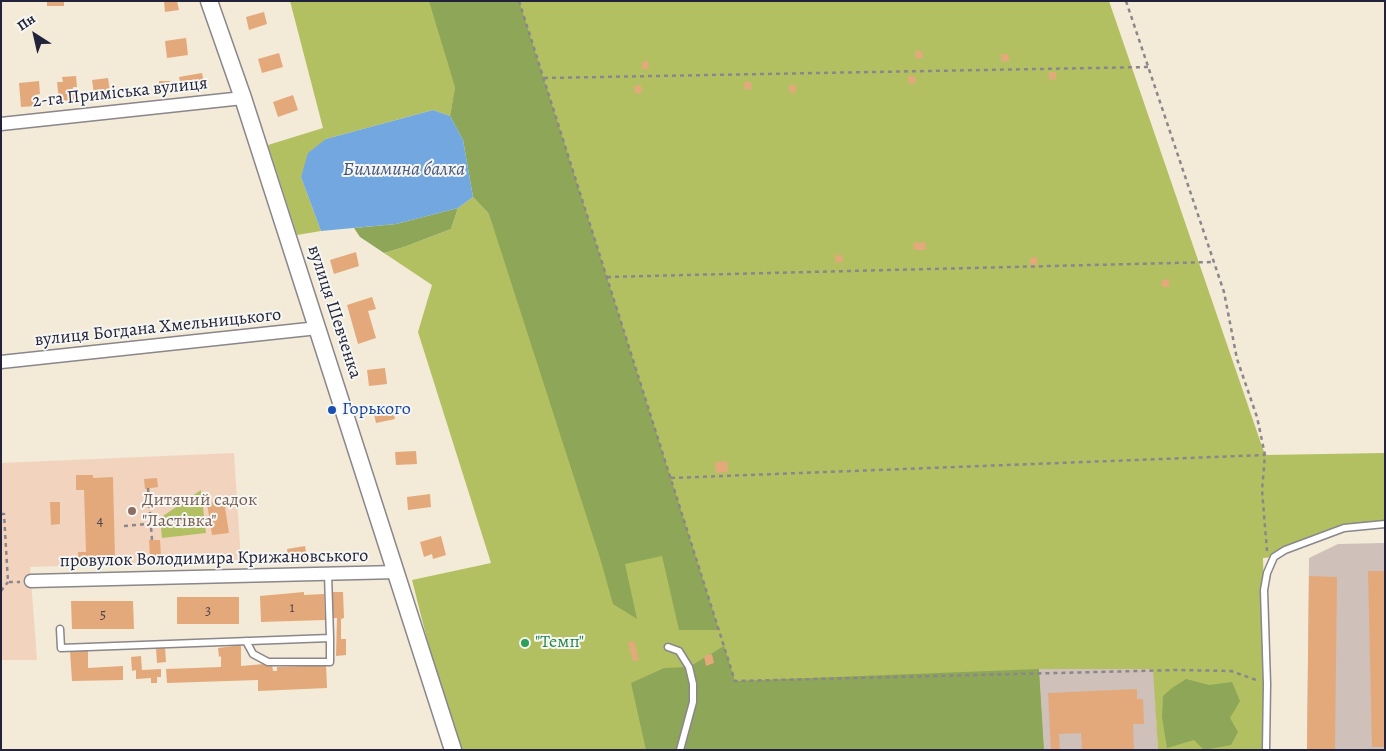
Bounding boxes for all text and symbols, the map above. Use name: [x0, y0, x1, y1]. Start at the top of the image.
text: Пн: [13, 9, 39, 35]
north arrow: [10, 10, 60, 60]
street label: 2-га Приміська вулиця: [31, 73, 209, 113]
water label: Билимина балка: [343, 159, 465, 181]
street label: вулиця Шевченка: [302, 243, 366, 381]
street label: вулиця Богдана Хмельницького: [34, 304, 282, 352]
place label: Горького: [342, 399, 411, 421]
marker: Горького: [326, 404, 338, 416]
place label: Дитячий садок "Ластівка": [142, 490, 257, 532]
marker: Дитячий садок "Ластівка": [126, 505, 138, 517]
house number: 4: [97, 512, 103, 530]
street label: провулок Володимира Крижановського: [60, 546, 368, 572]
house number: 1: [289, 599, 295, 617]
house number: 3: [205, 602, 211, 620]
house number: 5: [100, 606, 106, 624]
place label: "Темп": [535, 632, 584, 654]
marker: "Темп": [519, 637, 531, 649]

